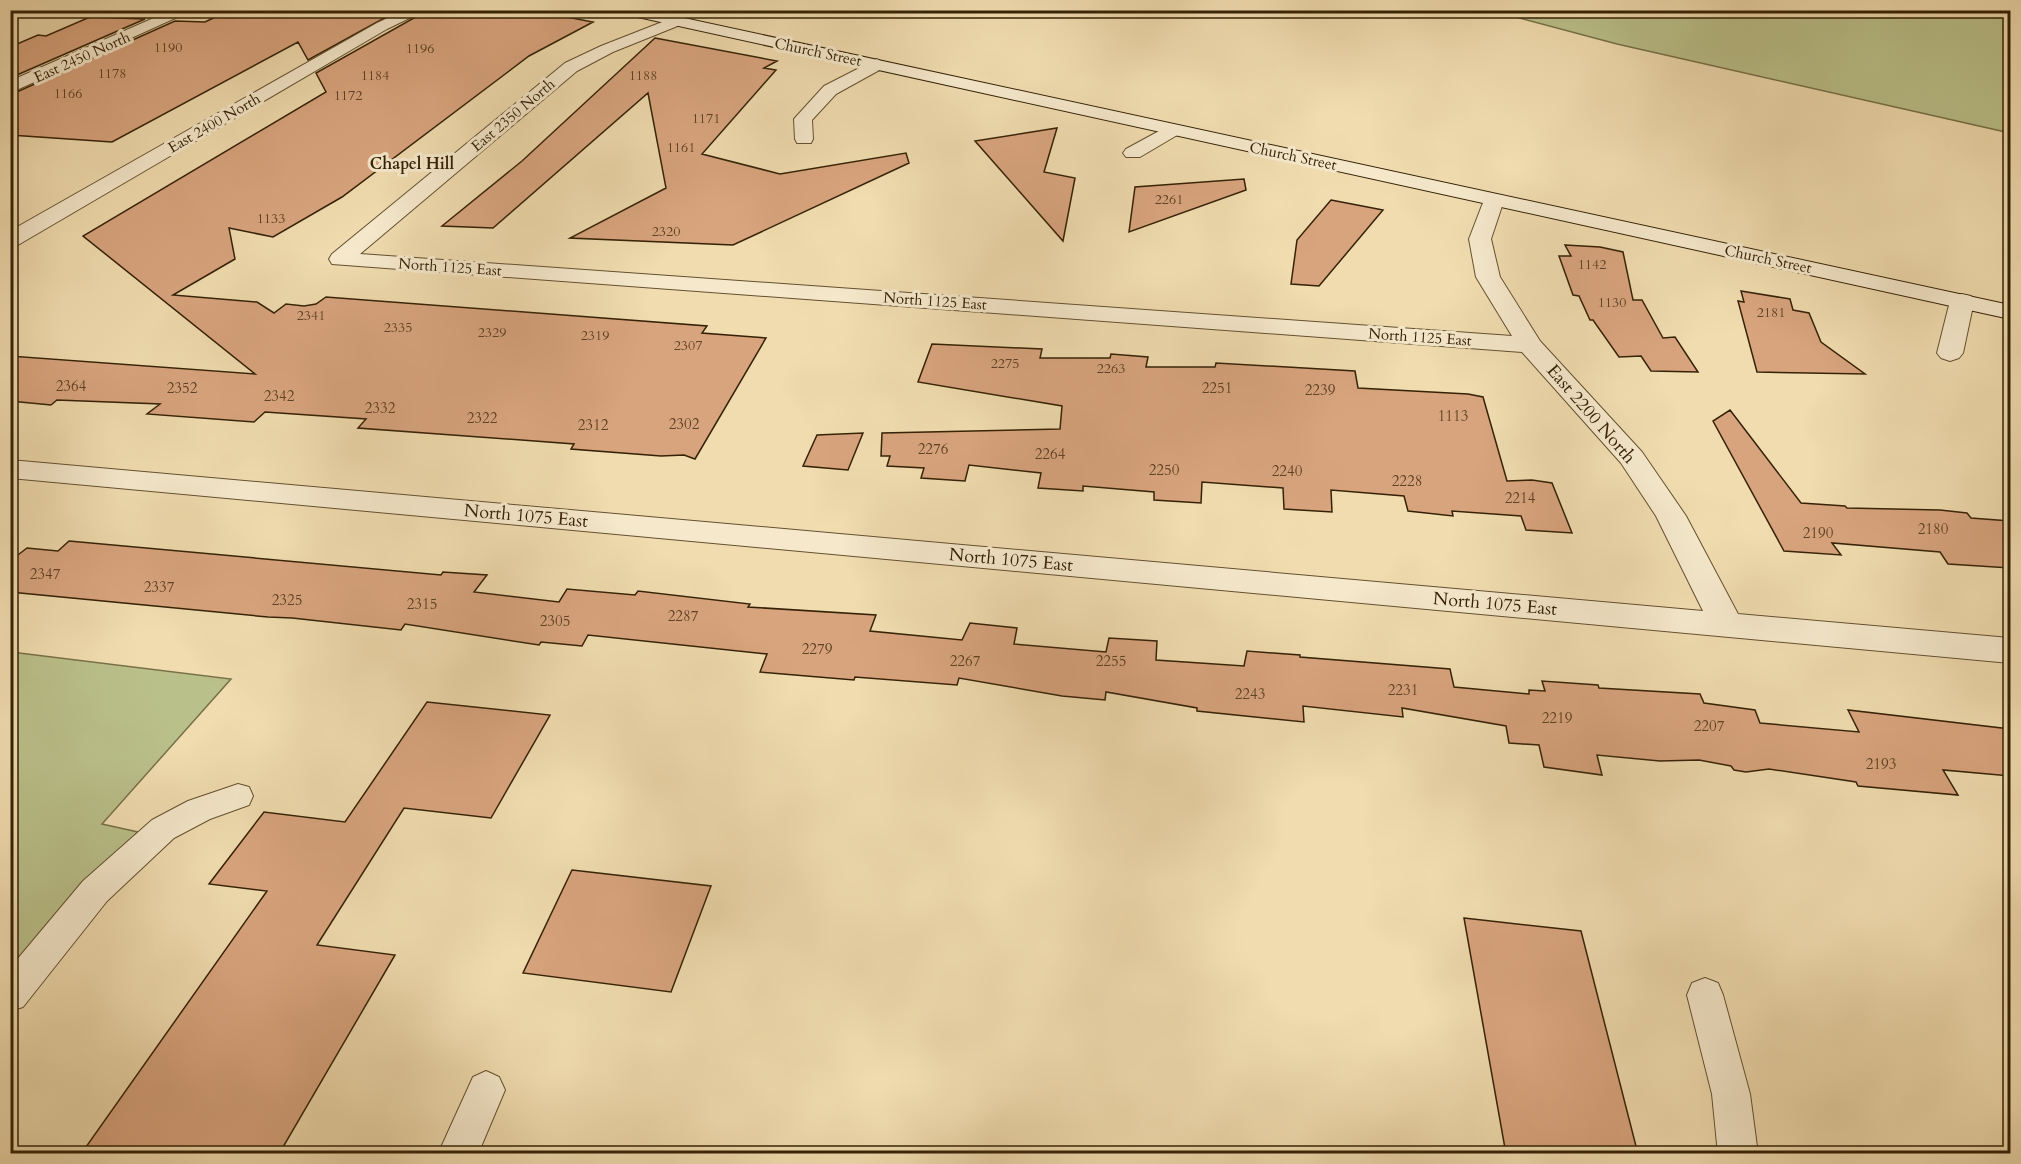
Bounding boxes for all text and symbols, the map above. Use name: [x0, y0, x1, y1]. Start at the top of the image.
street label: East 2450 North: [31, 26, 134, 87]
street label: Church Street: [773, 33, 864, 71]
house number: 1190: [154, 38, 182, 57]
house number: 1196: [406, 39, 434, 58]
house number: 1178: [98, 64, 126, 83]
house number: 1184: [361, 66, 389, 85]
house number: 1188: [629, 66, 657, 85]
street label: East 2350 North: [467, 74, 560, 156]
house number: 1166: [54, 84, 82, 103]
house number: 1172: [334, 86, 362, 105]
street label: East 2400 North: [164, 88, 265, 158]
house number: 1171: [692, 109, 720, 128]
street label: Church Street: [1248, 137, 1339, 175]
house number: 1161: [667, 138, 695, 157]
district label: Chapel Hill: [370, 153, 455, 175]
house number: 2261: [1155, 190, 1183, 209]
house number: 1133: [257, 209, 285, 228]
house number: 2320: [652, 222, 680, 241]
street label: Church Street: [1723, 240, 1814, 278]
street label: North 1125 East: [398, 253, 503, 281]
house number: 1142: [1578, 255, 1606, 274]
street label: North 1125 East: [883, 287, 988, 315]
house number: 1130: [1598, 293, 1626, 312]
house number: 2181: [1757, 303, 1785, 322]
house number: 2341: [297, 306, 325, 325]
house number: 2335: [384, 318, 412, 337]
house number: 2329: [478, 323, 506, 342]
street label: North 1125 East: [1368, 323, 1473, 351]
house number: 2319: [581, 326, 609, 345]
house number: 2307: [674, 336, 702, 355]
house number: 2275: [991, 354, 1019, 373]
house number: 2263: [1097, 359, 1125, 378]
street label: East 2200 North: [1541, 359, 1641, 469]
house number: 2364: [56, 376, 87, 396]
house number: 2352: [167, 378, 198, 398]
house number: 2251: [1202, 378, 1232, 398]
house number: 2239: [1305, 380, 1336, 400]
house number: 2342: [264, 386, 295, 406]
house number: 2332: [365, 398, 396, 418]
house number: 1113: [1438, 406, 1468, 426]
house number: 2322: [467, 408, 498, 428]
house number: 2302: [669, 414, 700, 434]
house number: 2312: [578, 415, 609, 435]
house number: 2276: [918, 439, 949, 459]
house number: 2264: [1035, 444, 1066, 464]
house number: 2250: [1149, 460, 1180, 480]
house number: 2240: [1272, 461, 1303, 481]
house number: 2228: [1392, 471, 1422, 491]
house number: 2214: [1505, 488, 1536, 508]
street label: North 1075 East: [463, 498, 589, 534]
house number: 2180: [1918, 519, 1949, 539]
house number: 2190: [1803, 523, 1834, 543]
street label: North 1075 East: [948, 542, 1074, 578]
house number: 2347: [30, 564, 61, 584]
house number: 2337: [144, 577, 175, 597]
street label: North 1075 East: [1432, 586, 1558, 622]
house number: 2325: [272, 590, 302, 610]
house number: 2315: [407, 594, 437, 614]
house number: 2287: [668, 606, 699, 626]
house number: 2305: [540, 611, 570, 631]
house number: 2279: [802, 639, 833, 659]
house number: 2267: [950, 651, 981, 671]
house number: 2255: [1096, 651, 1126, 671]
house number: 2231: [1388, 680, 1418, 700]
house number: 2243: [1235, 684, 1265, 704]
house number: 2219: [1542, 708, 1573, 728]
house number: 2207: [1694, 716, 1725, 736]
house number: 2193: [1866, 754, 1896, 774]

